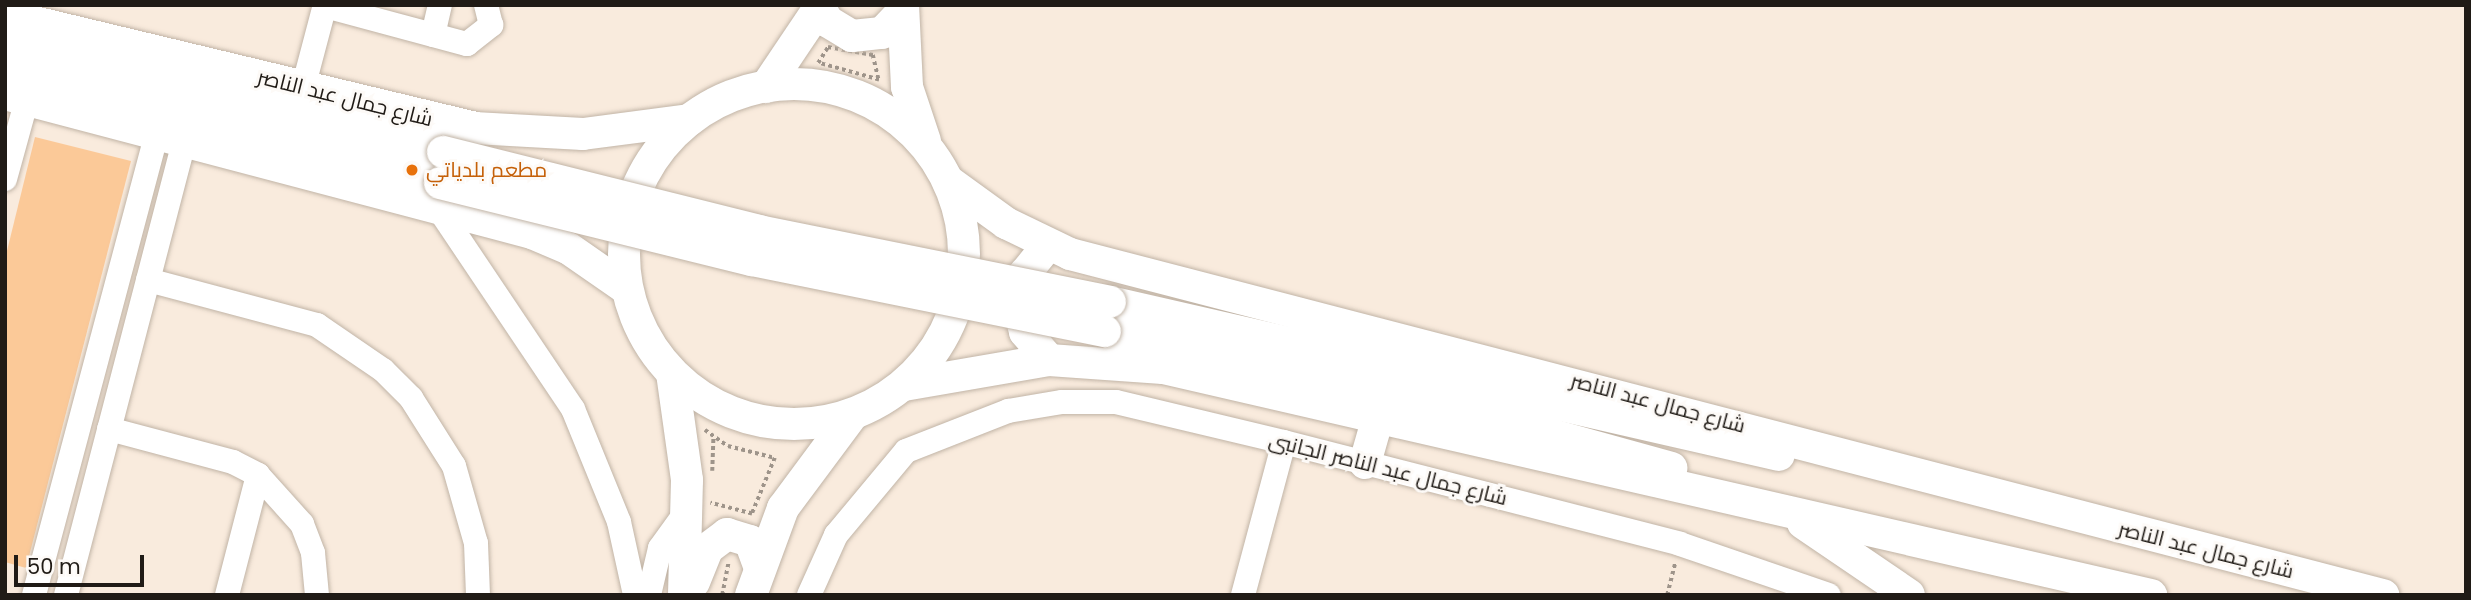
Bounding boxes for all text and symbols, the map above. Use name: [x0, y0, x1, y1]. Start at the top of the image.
street label: شارع جمال عبد الناصر: [255, 64, 435, 132]
place label: مطعم بلدياتي: [426, 157, 547, 183]
marker: مطعم بلدياتي: [404, 162, 420, 178]
street label: شارع جمال عبد الناصر: [1568, 368, 1748, 438]
street label: شارع جمال عبد الناصر الجانبى: [1266, 427, 1510, 511]
street label: شارع جمال عبد الناصر: [2116, 516, 2296, 584]
scale bar: [18, 540, 147, 584]
text: 50 m: [27, 552, 81, 581]

